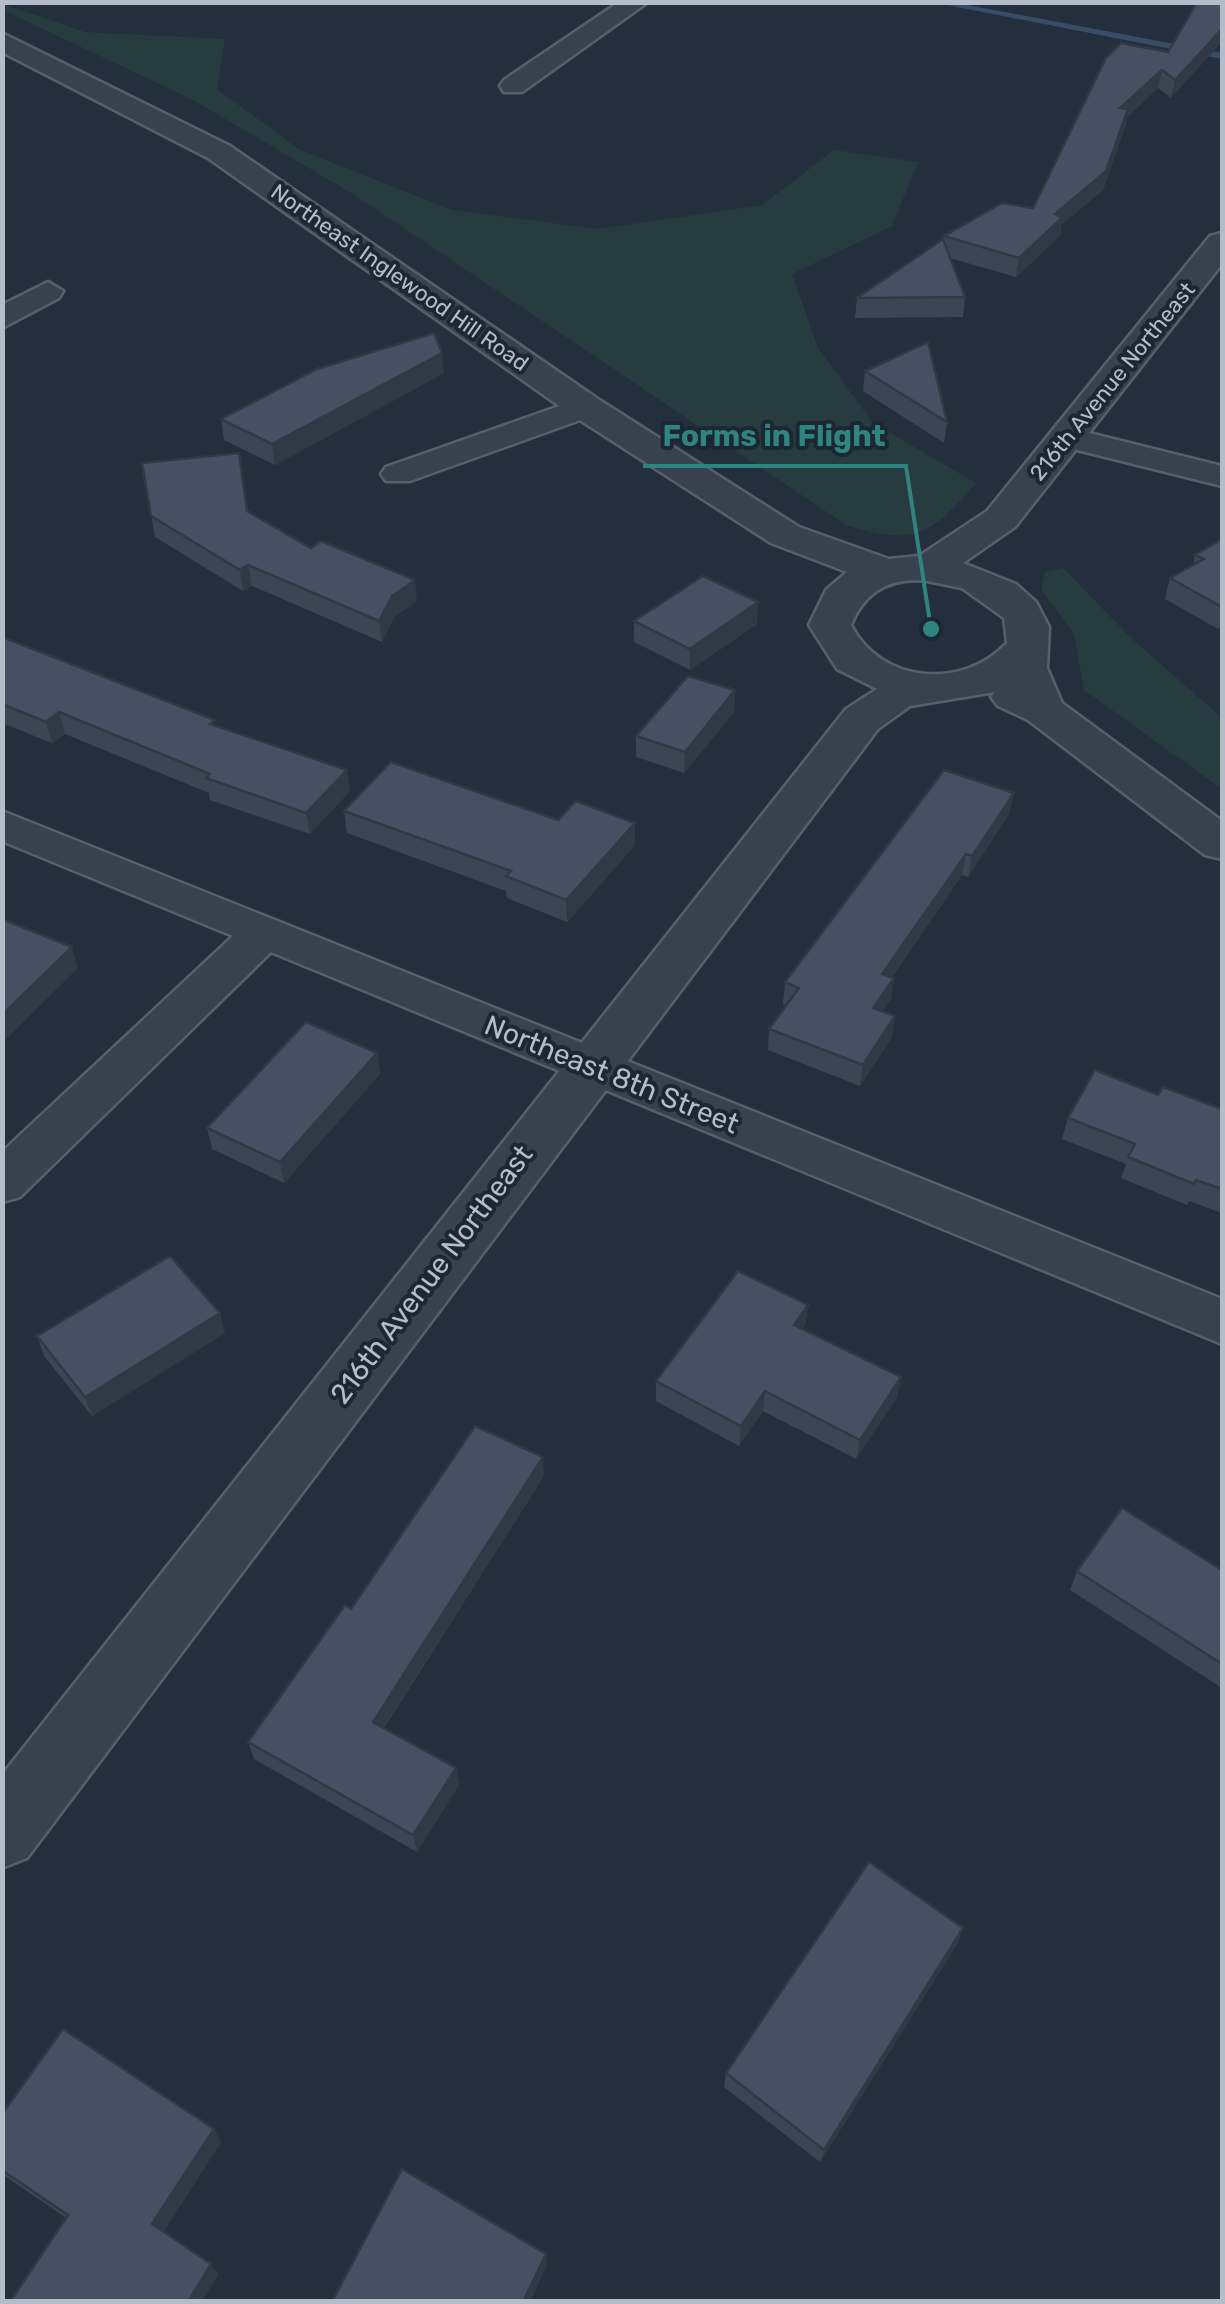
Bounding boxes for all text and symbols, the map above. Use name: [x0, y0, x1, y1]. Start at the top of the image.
street label: Northeast Inglewood Hill Road: [266, 178, 534, 377]
street label: 216th Avenue Northeast: [1024, 276, 1201, 486]
callout: Forms in Flight: [643, 406, 906, 466]
text: Forms in Flight: [663, 418, 886, 454]
street label: Northeast 8th Street: [480, 1008, 744, 1141]
street label: 216th Avenue Northeast: [323, 1139, 539, 1410]

